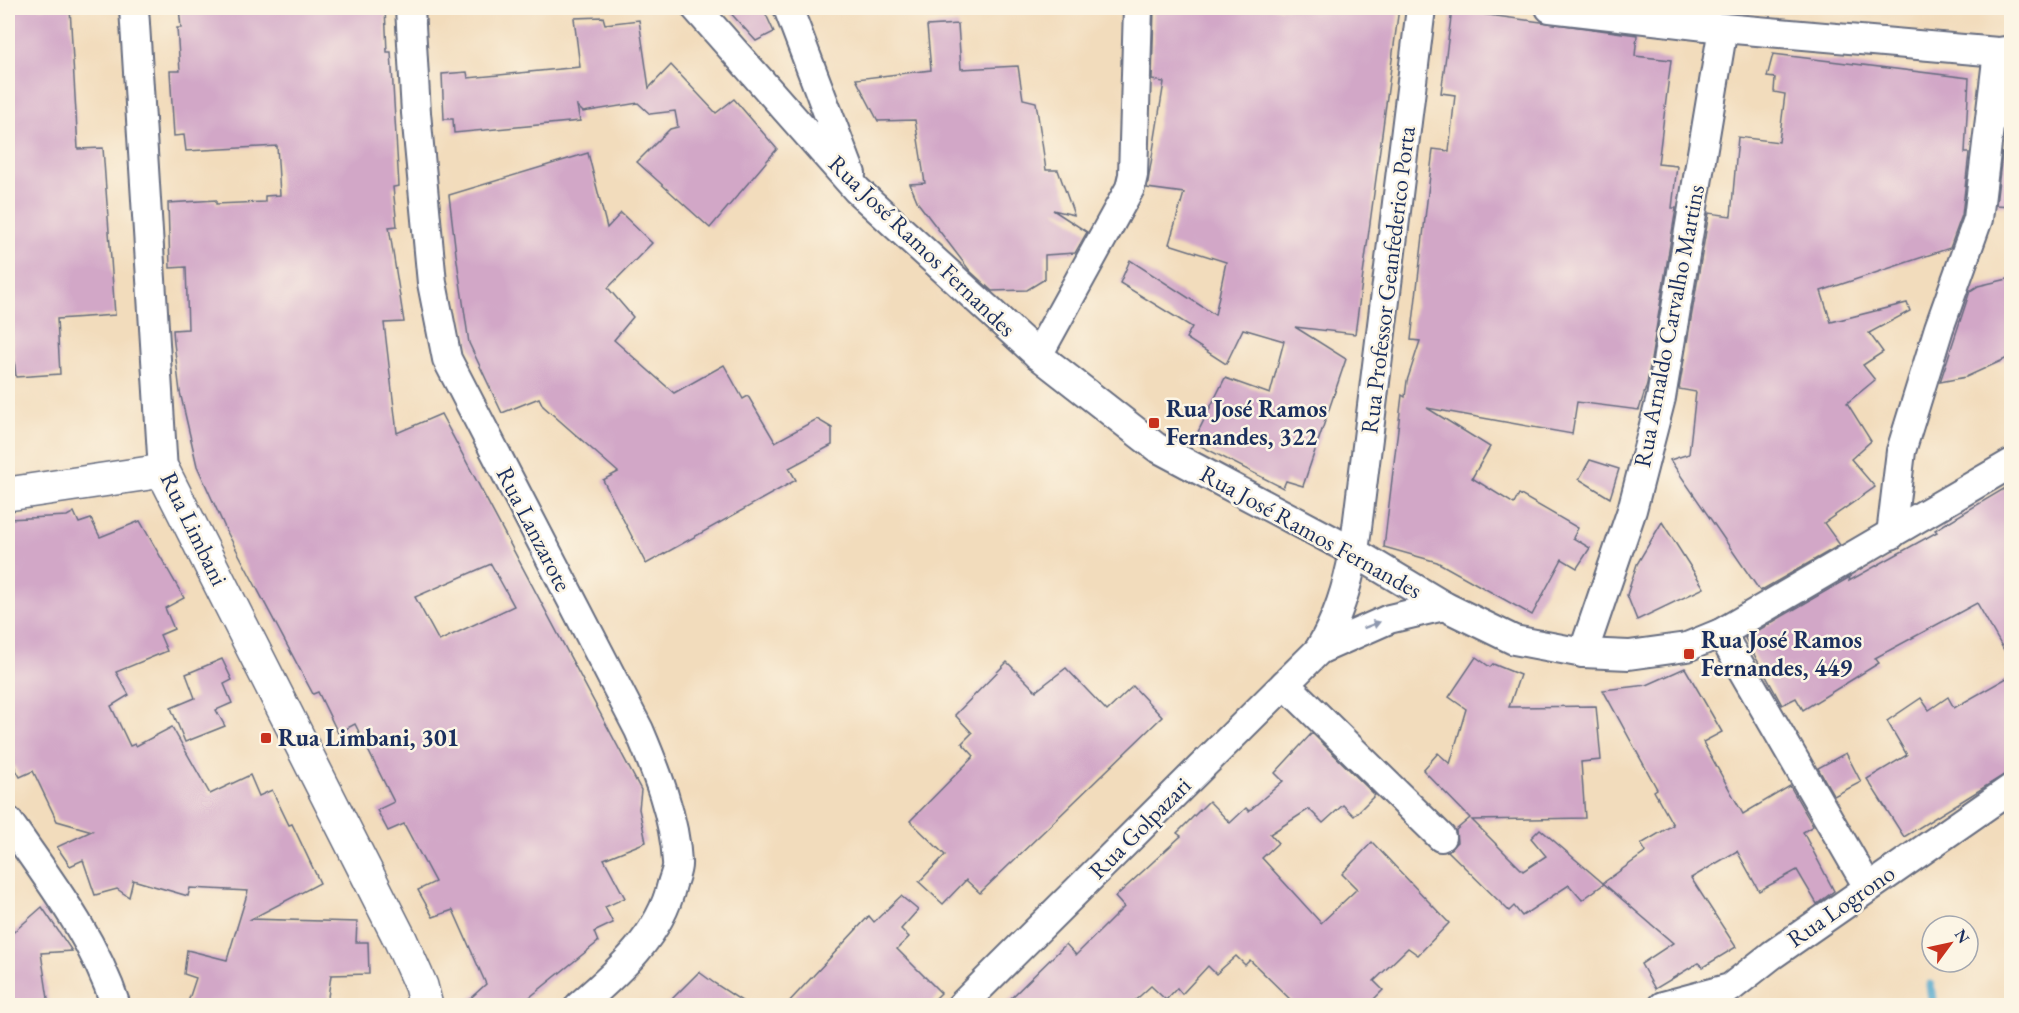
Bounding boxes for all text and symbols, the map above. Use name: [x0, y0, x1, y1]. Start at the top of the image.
street label: Rua Professor Geanfederico Porta: [1353, 124, 1422, 435]
street label: Rua José Ramos Fernandes: [822, 148, 1023, 343]
street label: Rua Arnaldo Carvalho Martins: [1626, 182, 1711, 470]
place label: Rua José Ramos Fernandes, 322: [1166, 393, 1327, 452]
marker: Rua José Ramos Fernandes, 322: [1147, 416, 1161, 430]
street label: Rua José Ramos Fernandes: [1195, 458, 1428, 605]
street label: Rua Lanzarote: [490, 461, 579, 596]
street label: Rua Limbani: [154, 467, 235, 591]
one-way arrow: [1363, 620, 1381, 630]
place label: Rua José Ramos Fernandes, 449: [1701, 624, 1862, 683]
marker: Rua José Ramos Fernandes, 449: [1682, 647, 1696, 661]
place label: Rua Limbani, 301: [278, 722, 459, 753]
marker: Rua Limbani, 301: [259, 731, 273, 745]
street label: Rua Golpazari: [1082, 770, 1198, 885]
street label: Rua Logrono: [1781, 857, 1901, 954]
north arrow: [1920, 914, 1980, 974]
text: N: [1950, 925, 1975, 947]

